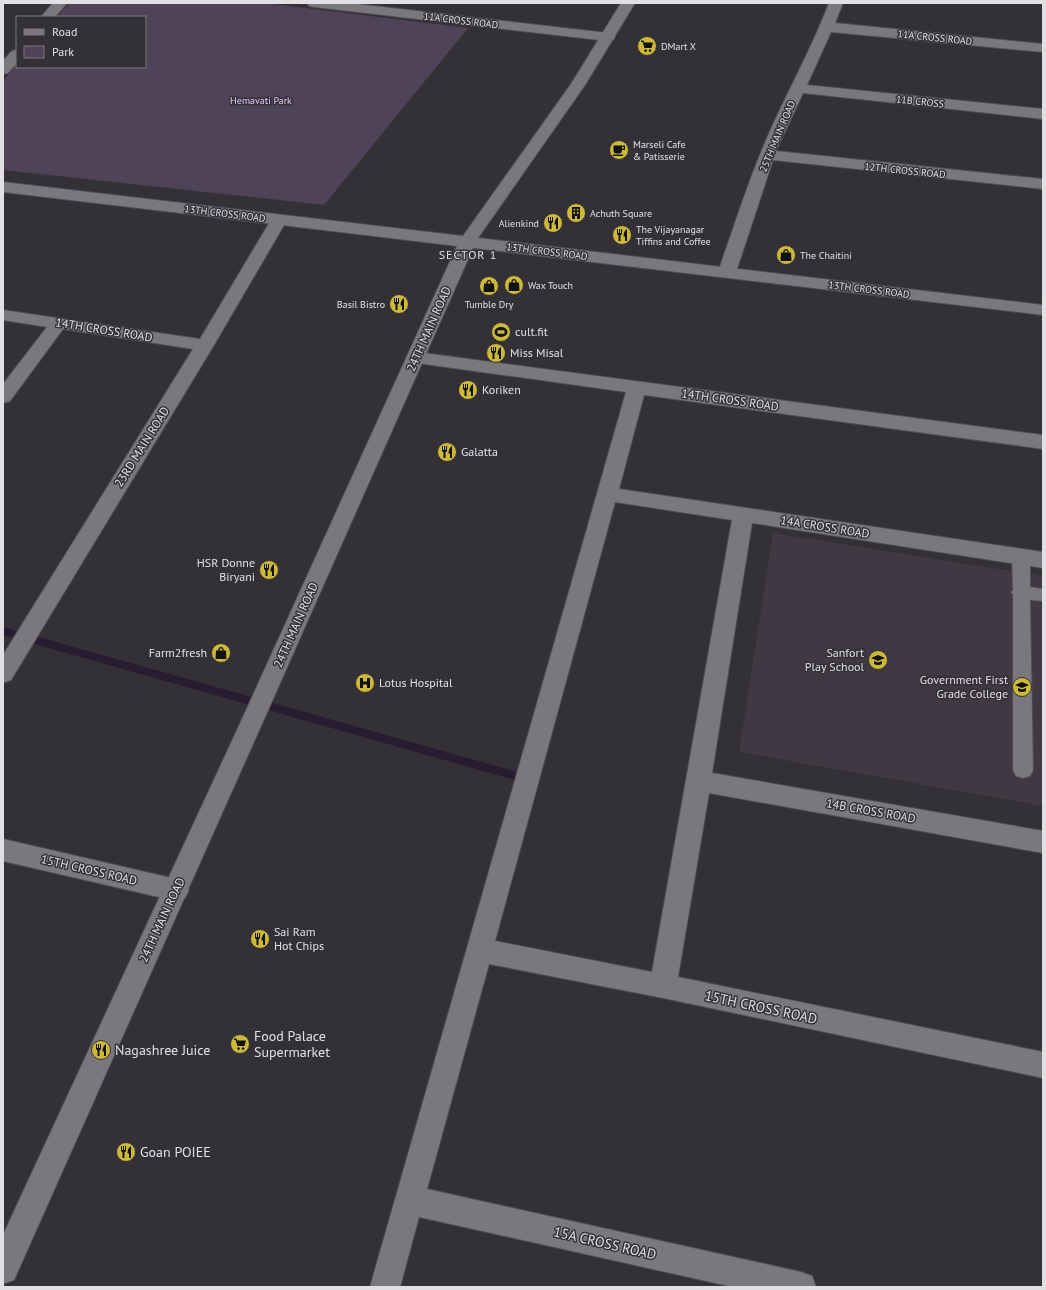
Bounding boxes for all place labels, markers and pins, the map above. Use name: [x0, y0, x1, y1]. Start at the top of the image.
supermarket icon: DMart X: [636, 35, 658, 57]
place label: DMart X: [661, 40, 696, 53]
place label: Marseli Cafe & Patisserie: [633, 138, 686, 163]
cafe icon: Marseli Cafe & Patisserie: [608, 139, 630, 161]
building icon: Achuth Square: [565, 202, 587, 224]
place label: Achuth Square: [590, 207, 652, 220]
restaurant icon: Alienkind: [542, 212, 564, 234]
place label: Alienkind: [499, 217, 539, 230]
place label: The Vijayanagar Tiffins and Coffee: [636, 223, 711, 248]
restaurant icon: The Vijayanagar Tiffins and Coffee: [611, 224, 633, 246]
shop icon: The Chaitini: [775, 244, 797, 266]
place label: The Chaitini: [800, 249, 852, 262]
shop icon: Wax Touch: [503, 274, 525, 296]
shop icon: Tumble Dry: [478, 275, 500, 297]
place label: Wax Touch: [528, 279, 573, 292]
restaurant icon: Basil Bistro: [388, 293, 410, 315]
place label: Basil Bistro: [337, 298, 385, 311]
place label: Tumble Dry: [465, 298, 514, 311]
sports icon: cult.fit: [490, 321, 512, 343]
place label: cult.fit: [515, 324, 548, 339]
restaurant icon: Miss Misal: [485, 342, 507, 364]
place label: Miss Misal: [510, 345, 564, 360]
restaurant icon: Koriken: [457, 379, 479, 401]
place label: Koriken: [482, 382, 521, 397]
restaurant icon: Galatta: [436, 441, 458, 463]
place label: Galatta: [461, 444, 498, 459]
place label: HSR Donne Biryani: [197, 555, 255, 584]
restaurant icon: HSR Donne Biryani: [258, 559, 280, 581]
shop icon: Farm2fresh: [210, 642, 232, 664]
place label: Farm2fresh: [149, 645, 207, 660]
place label: Sanfort Play School: [805, 645, 864, 674]
school or university icon: Sanfort Play School: [867, 649, 889, 671]
hospital icon: Lotus Hospital: [354, 672, 376, 694]
place label: Government First Grade College: [920, 672, 1008, 701]
place label: Lotus Hospital: [379, 675, 453, 690]
school or university icon: Government First Grade College: [1011, 676, 1033, 698]
place label: Sai Ram Hot Chips: [274, 924, 324, 953]
restaurant icon: Sai Ram Hot Chips: [249, 928, 271, 950]
place label: Food Palace Supermarket: [254, 1027, 330, 1061]
supermarket icon: Food Palace Supermarket: [229, 1033, 251, 1055]
restaurant icon: Nagashree Juice: [90, 1039, 112, 1061]
place label: Nagashree Juice: [115, 1041, 210, 1059]
restaurant icon: Goan POIEE: [115, 1141, 137, 1163]
place label: Goan POIEE: [140, 1143, 211, 1161]

